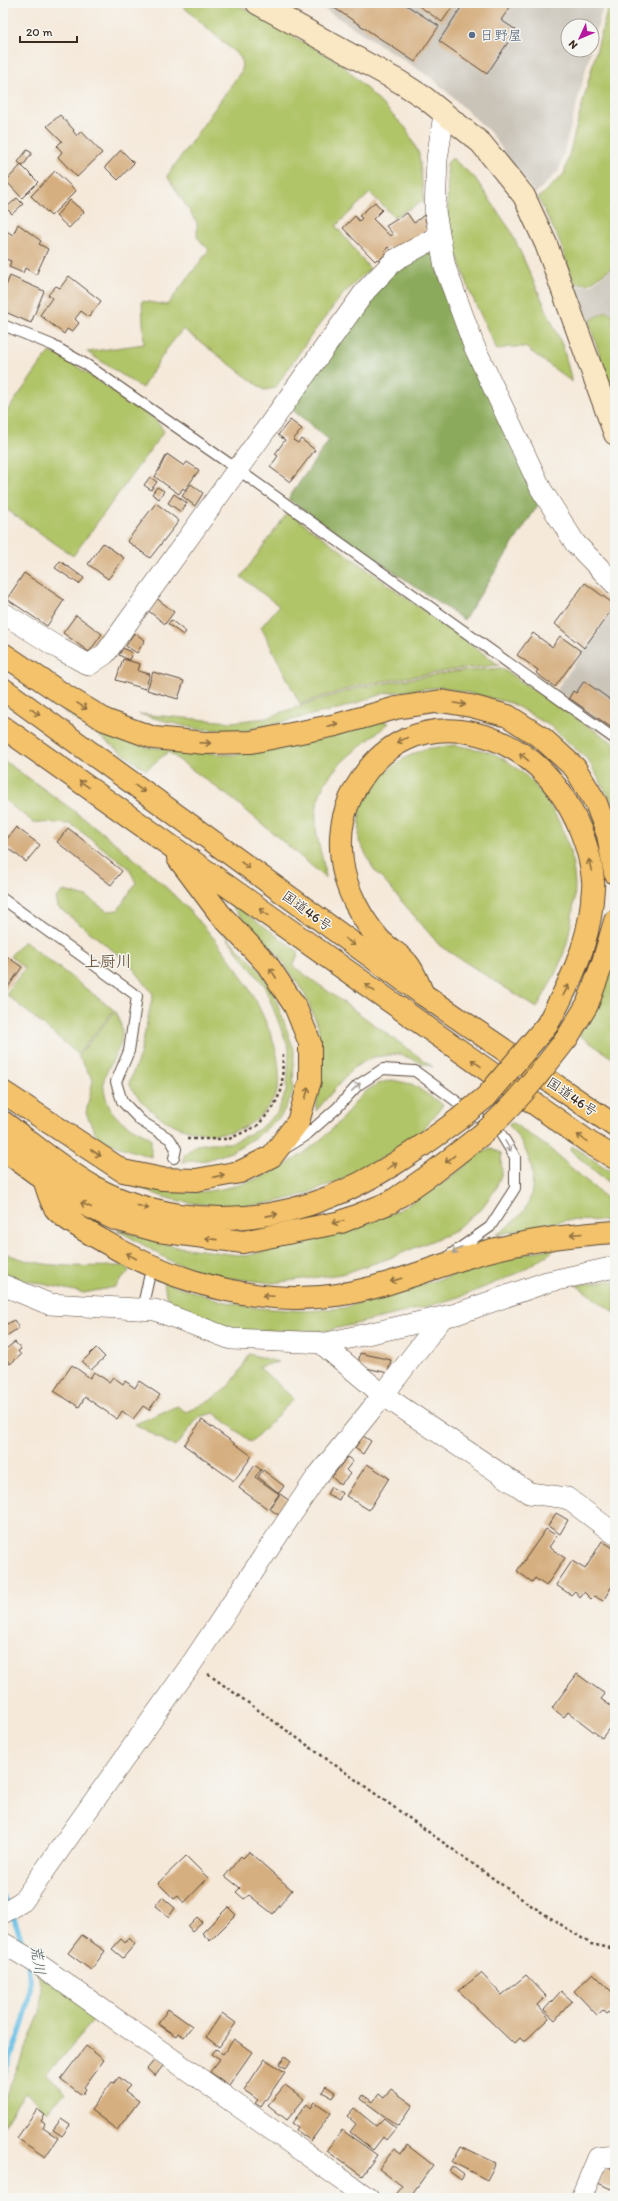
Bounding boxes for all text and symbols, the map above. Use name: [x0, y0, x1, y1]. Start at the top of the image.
scale bar: [20, 18, 77, 44]
north arrow: [560, 18, 600, 58]
text: 20 m: [26, 25, 53, 39]
place label: 日野屋: [480, 27, 522, 44]
marker: 日野屋: [467, 30, 477, 40]
text: N: [566, 37, 580, 52]
one-way arrow: [453, 700, 466, 708]
one-way arrow: [76, 702, 87, 710]
one-way arrow: [29, 708, 40, 716]
one-way arrow: [326, 721, 339, 729]
one-way arrow: [396, 737, 408, 745]
one-way arrow: [198, 739, 211, 746]
one-way arrow: [519, 753, 529, 762]
one-way arrow: [79, 780, 90, 788]
one-way arrow: [134, 785, 145, 793]
one-way arrow: [586, 859, 594, 872]
one-way arrow: [239, 861, 250, 869]
street label: 国道46号: [279, 887, 335, 935]
one-way arrow: [259, 908, 270, 916]
one-way arrow: [344, 938, 355, 946]
district label: 上厨川: [84, 952, 132, 971]
one-way arrow: [269, 968, 277, 979]
one-way arrow: [364, 984, 375, 992]
one-way arrow: [563, 984, 570, 996]
one-way arrow: [470, 1059, 481, 1067]
street label: 国道46号: [543, 1074, 601, 1120]
one-way arrow: [351, 1083, 361, 1092]
one-way arrow: [304, 1087, 311, 1100]
one-way arrow: [577, 1134, 588, 1142]
one-way arrow: [505, 1140, 513, 1152]
one-way arrow: [90, 1149, 101, 1157]
one-way arrow: [445, 1154, 456, 1163]
one-way arrow: [386, 1162, 398, 1170]
one-way arrow: [212, 1171, 225, 1179]
one-way arrow: [80, 1201, 92, 1208]
one-way arrow: [136, 1204, 149, 1211]
one-way arrow: [265, 1210, 278, 1218]
one-way arrow: [332, 1219, 345, 1226]
one-way arrow: [570, 1231, 583, 1238]
one-way arrow: [204, 1235, 217, 1243]
one-way arrow: [452, 1246, 463, 1254]
one-way arrow: [125, 1252, 137, 1259]
one-way arrow: [390, 1277, 403, 1284]
one-way arrow: [262, 1292, 275, 1299]
water label: 荒川: [27, 1944, 49, 1976]

